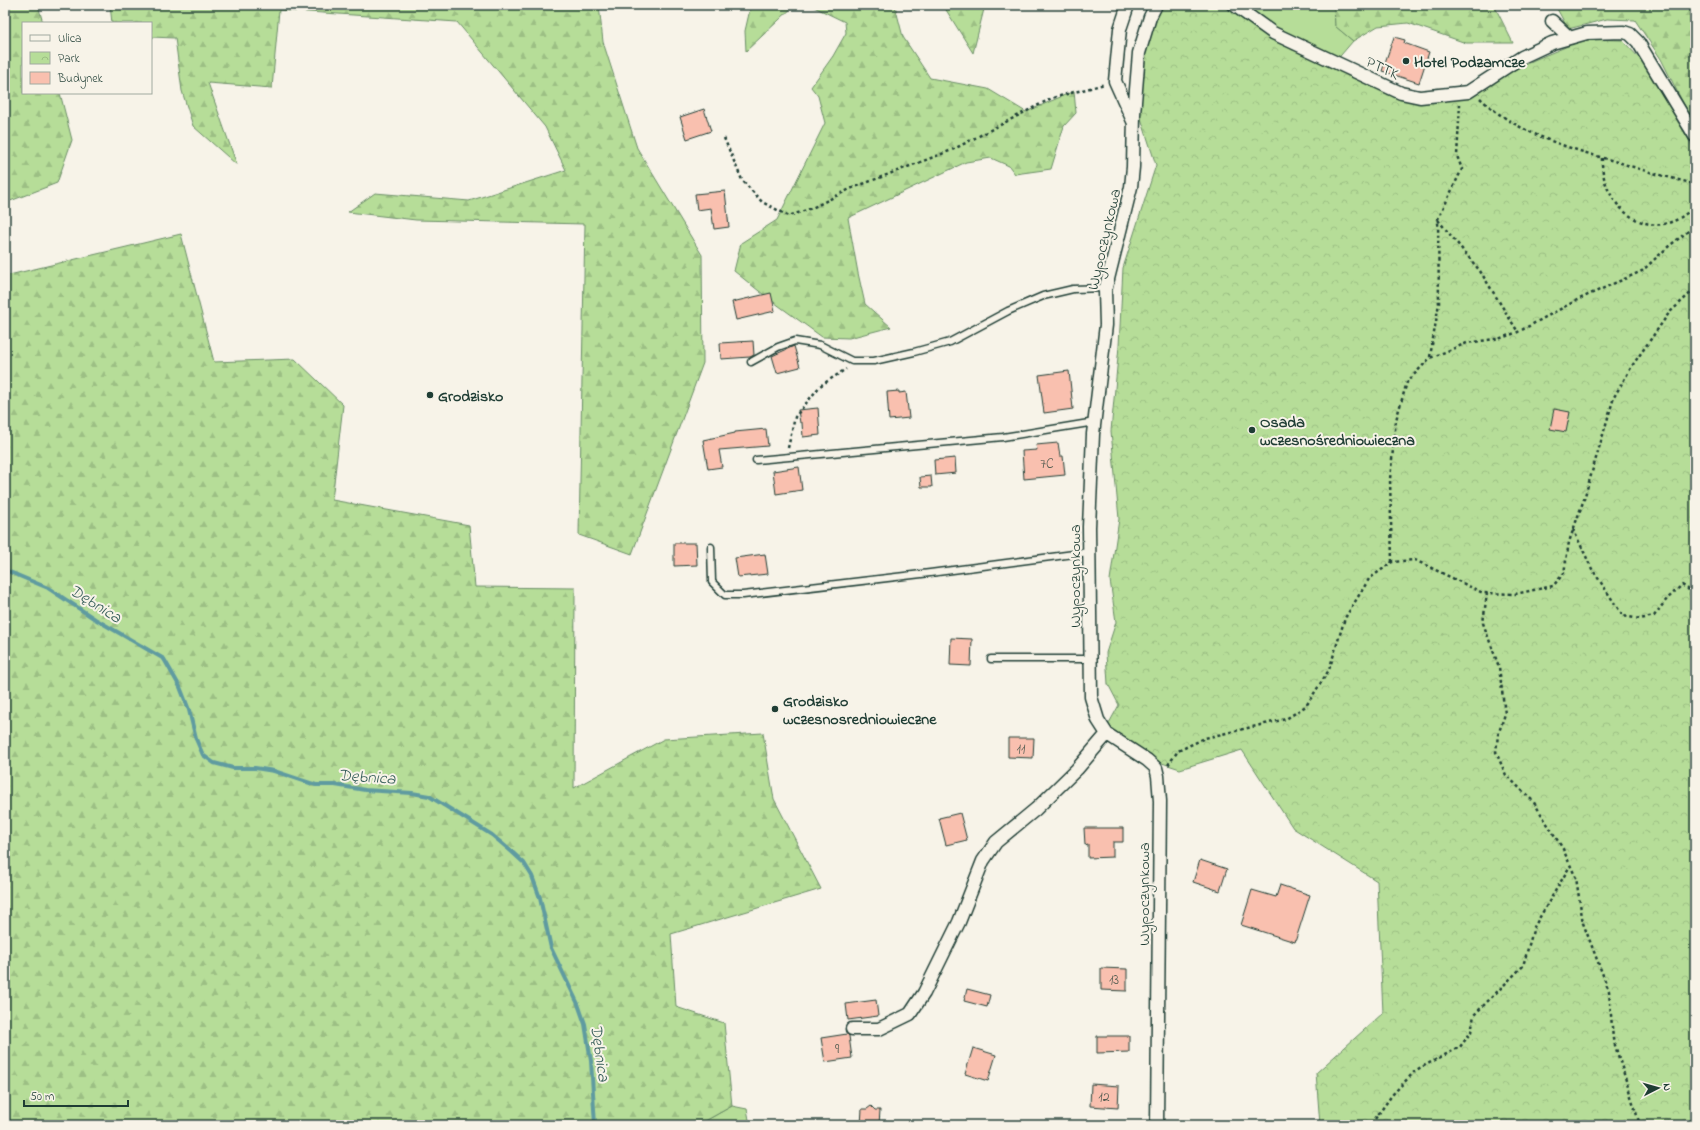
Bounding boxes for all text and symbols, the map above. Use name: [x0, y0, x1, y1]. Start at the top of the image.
legend: [22, 22, 152, 94]
text: Ulica: [58, 30, 82, 48]
text: Park: [58, 50, 80, 68]
street label: PTTK: [1361, 51, 1403, 87]
place label: Hotel Podzamcze: [1414, 51, 1526, 75]
marker: Hotel Podzamcze: [1401, 56, 1411, 66]
text: Budynek: [57, 70, 104, 89]
street label: Wypoczynkowa: [1082, 186, 1128, 293]
place label: Grodzisko: [438, 385, 503, 409]
marker: Grodzisko: [425, 390, 435, 400]
place label: Osada wczesnośredniowieczna: [1260, 411, 1415, 453]
marker: Osada wczesnośredniowieczna: [1247, 425, 1257, 435]
house number: 7C: [1040, 454, 1054, 475]
street label: Wypoczynkowa: [1064, 524, 1088, 628]
water label: Dębnica: [64, 579, 127, 630]
place label: Grodzisko wczesnosredniowieczne: [783, 690, 937, 732]
marker: Grodzisko wczesnosredniowieczne: [770, 704, 780, 714]
house number: 11: [1017, 739, 1026, 760]
water label: Dębnica: [337, 763, 397, 792]
street label: Wypoczynkowa: [1133, 842, 1157, 946]
house number: 13: [1109, 970, 1119, 991]
water label: Dębnica: [583, 1023, 616, 1084]
house number: 9: [835, 1039, 840, 1060]
north arrow: [1638, 1068, 1678, 1108]
scale bar: [24, 1082, 128, 1108]
text: N: [1659, 1083, 1675, 1092]
house number: 12: [1098, 1087, 1110, 1108]
text: 50 m: [30, 1088, 54, 1106]

